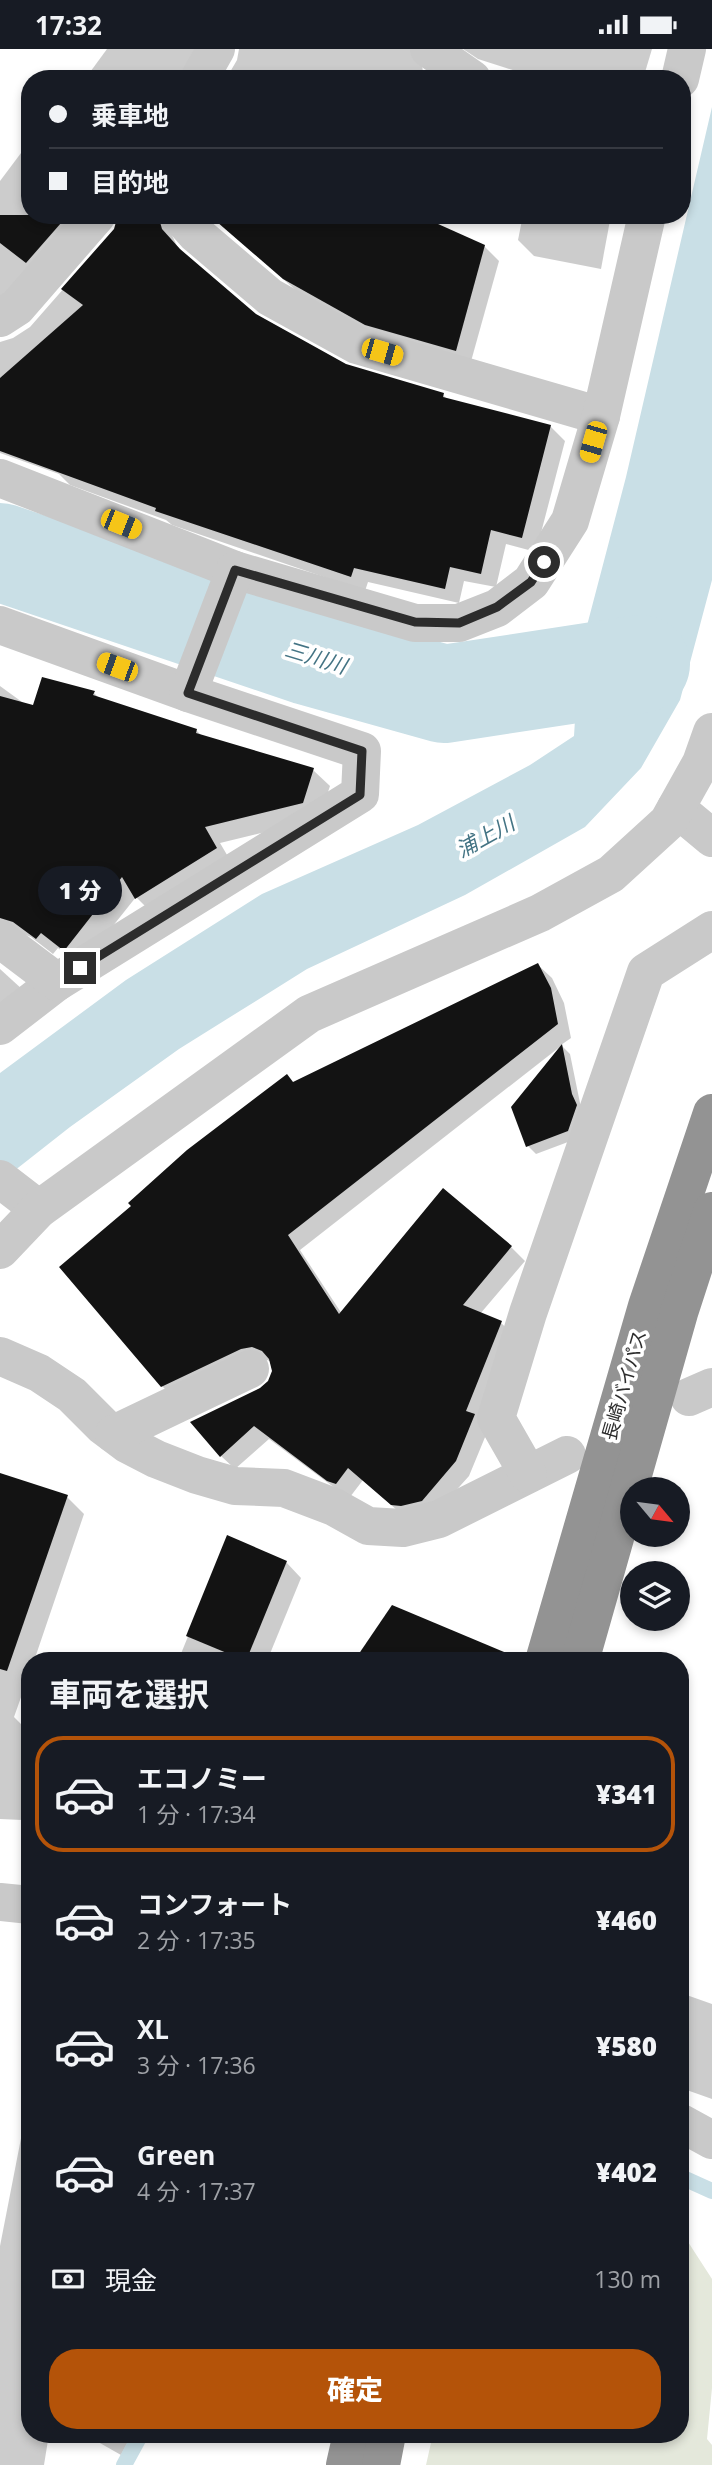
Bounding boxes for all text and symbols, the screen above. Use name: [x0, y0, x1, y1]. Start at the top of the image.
text: 17:32: [35, 7, 102, 43]
text: 乗車地: [91, 97, 169, 133]
text: 目的地: [91, 164, 169, 200]
car: [359, 336, 406, 368]
car: [578, 419, 609, 465]
car: [98, 506, 145, 542]
route start: [528, 546, 560, 578]
water label: 三川川: [282, 634, 352, 680]
car: [94, 650, 141, 684]
water label: 浦上川: [451, 808, 521, 864]
callout: 1 分: [38, 867, 122, 915]
text: 1 分: [59, 874, 101, 906]
route end: [64, 952, 96, 984]
street label: 長崎バイパス: [596, 1327, 652, 1443]
north arrow: [620, 1477, 690, 1547]
map controls: [620, 1477, 690, 1631]
button: layers: [620, 1561, 690, 1631]
text: 車両を選択: [49, 1672, 209, 1715]
text: エコノミー: [137, 1760, 267, 1796]
icon: car: [53, 1763, 116, 1826]
text: ¥341: [596, 1776, 657, 1812]
text: 1 分 · 17:34: [137, 1798, 256, 1830]
text: コンフォート: [137, 1886, 292, 1922]
icon: car: [53, 1889, 116, 1952]
text: ¥460: [596, 1902, 657, 1938]
text: 2 分 · 17:35: [137, 1924, 256, 1956]
text: XL: [137, 2011, 169, 2047]
icon: car: [53, 2015, 116, 2078]
text: ¥580: [596, 2028, 657, 2064]
text: 3 分 · 17:36: [137, 2049, 256, 2081]
text: Green: [137, 2137, 215, 2173]
icon: car: [53, 2141, 116, 2204]
text: ¥402: [596, 2154, 657, 2190]
text: 4 分 · 17:37: [137, 2175, 256, 2207]
icon: cash: [49, 2260, 87, 2298]
text: 現金: [105, 2262, 157, 2298]
text: 130 m: [594, 2263, 661, 2295]
button: 確定: [49, 2349, 661, 2429]

